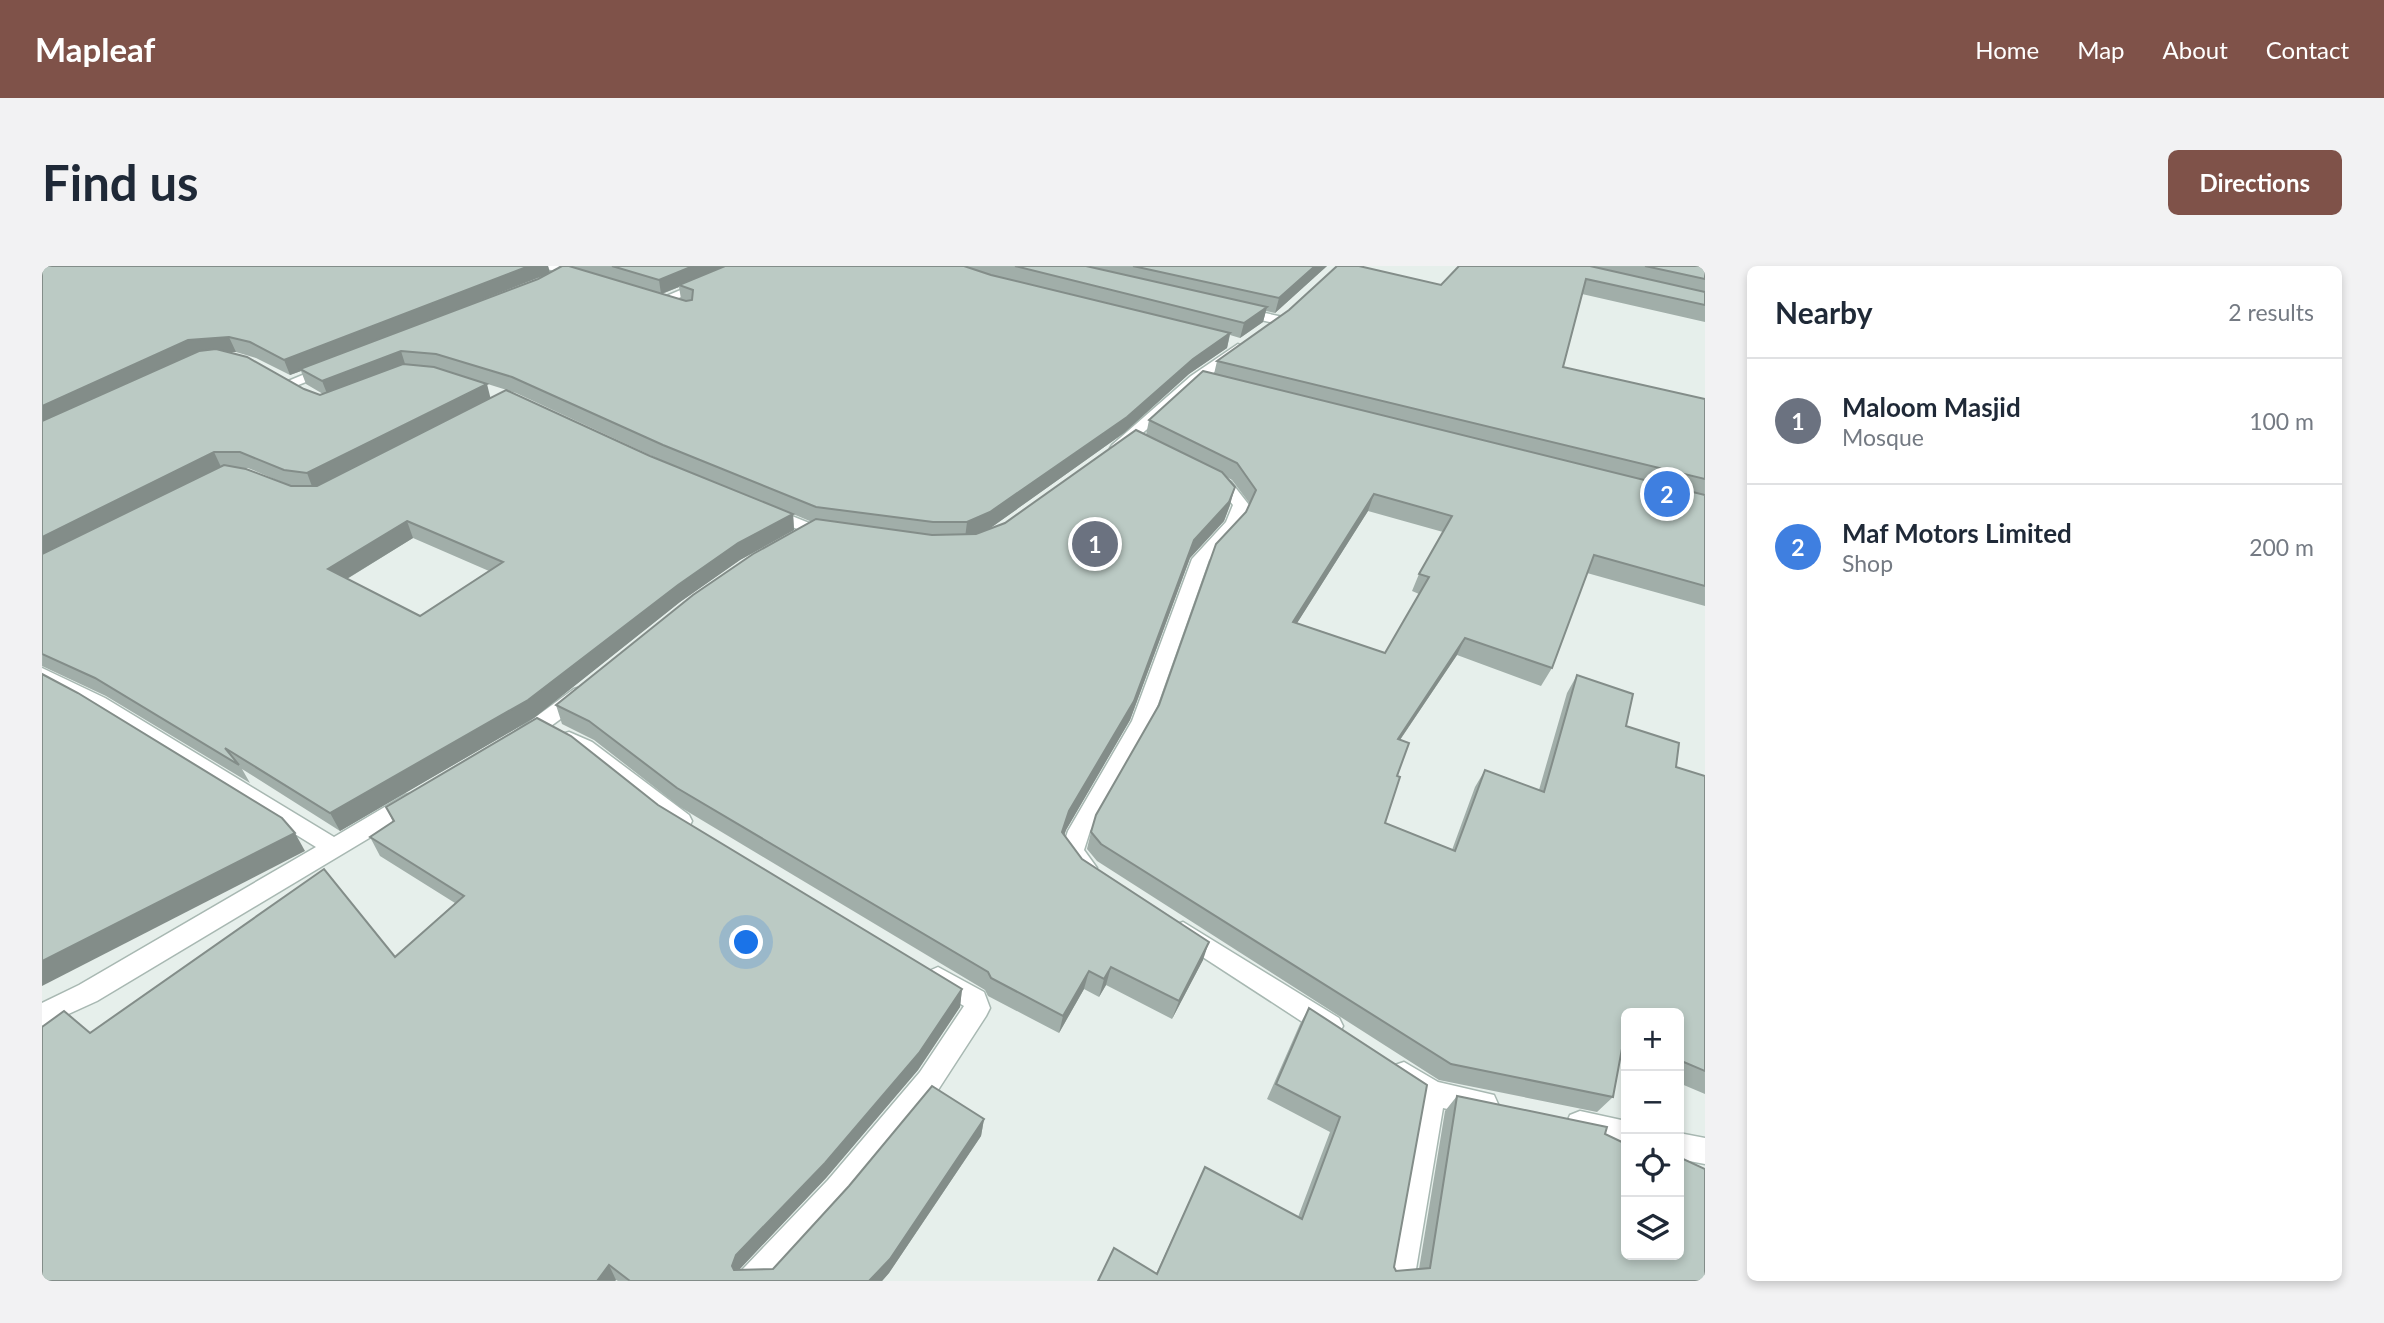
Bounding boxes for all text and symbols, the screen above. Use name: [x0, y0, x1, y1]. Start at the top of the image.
text: Mapleaf: [35, 29, 155, 69]
text: Home: [1975, 35, 2039, 64]
text: Map: [2077, 35, 2125, 64]
text: About: [2163, 35, 2228, 64]
text: Contact: [2266, 35, 2349, 64]
button: Directions: [2168, 150, 2342, 215]
text: Find us: [42, 153, 199, 211]
text: Nearby: [1775, 294, 1873, 330]
text: 2 results: [2228, 298, 2314, 326]
text: Maloom Masjid: [1842, 391, 2021, 423]
text: 1: [1791, 407, 1805, 435]
text: 100 m: [2249, 407, 2314, 435]
text: Mosque: [1842, 423, 1924, 451]
pin: 2: [1644, 468, 1690, 520]
text: Maf Motors Limited: [1842, 517, 2072, 549]
pin: 1: [1072, 518, 1118, 570]
text: 2: [1791, 533, 1805, 561]
text: 200 m: [2249, 533, 2314, 561]
text: Shop: [1842, 549, 1893, 577]
your location: [729, 925, 763, 959]
map controls: [1621, 1008, 1684, 1260]
button: +: [1621, 1008, 1684, 1071]
button: −: [1621, 1071, 1684, 1134]
button: locate: [1621, 1134, 1684, 1197]
button: layers: [1621, 1197, 1684, 1260]

